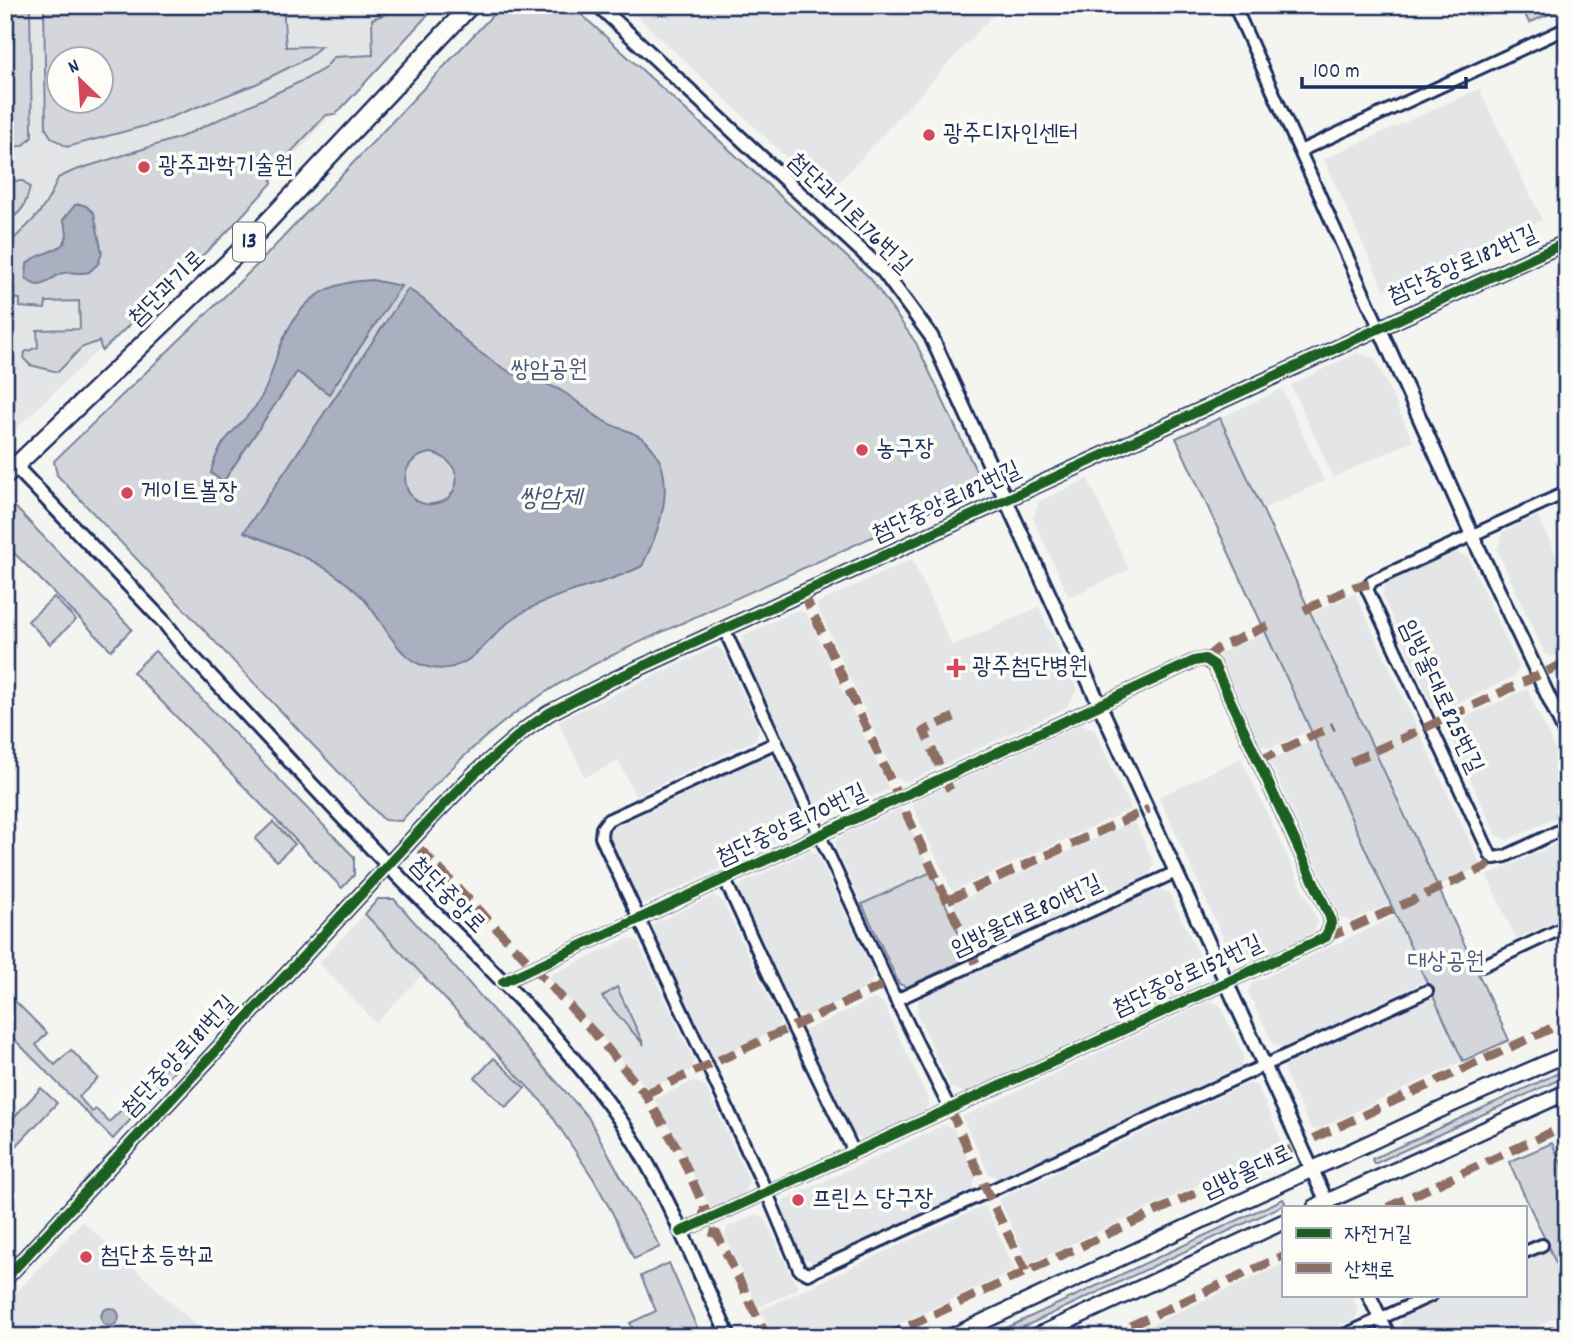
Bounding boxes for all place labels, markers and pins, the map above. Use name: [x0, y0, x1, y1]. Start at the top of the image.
place label: 광주디자인센터: [943, 118, 1078, 152]
marker: 광주디자인센터: [921, 127, 937, 143]
place label: 광주과학기술원: [158, 150, 293, 184]
marker: 광주과학기술원: [136, 159, 152, 175]
place label: 농구장: [876, 433, 934, 467]
marker: 농구장: [854, 442, 870, 458]
place label: 게이트볼장: [141, 476, 238, 510]
marker: 게이트볼장: [119, 485, 135, 501]
place label: 광주첨단병원: [972, 651, 1088, 685]
marker: 광주첨단병원: [946, 658, 966, 678]
place label: 프린스 당구장: [812, 1183, 933, 1217]
marker: 프린스 당구장: [790, 1192, 806, 1208]
place label: 첨단초등학교: [100, 1240, 216, 1274]
marker: 첨단초등학교: [78, 1249, 94, 1265]

